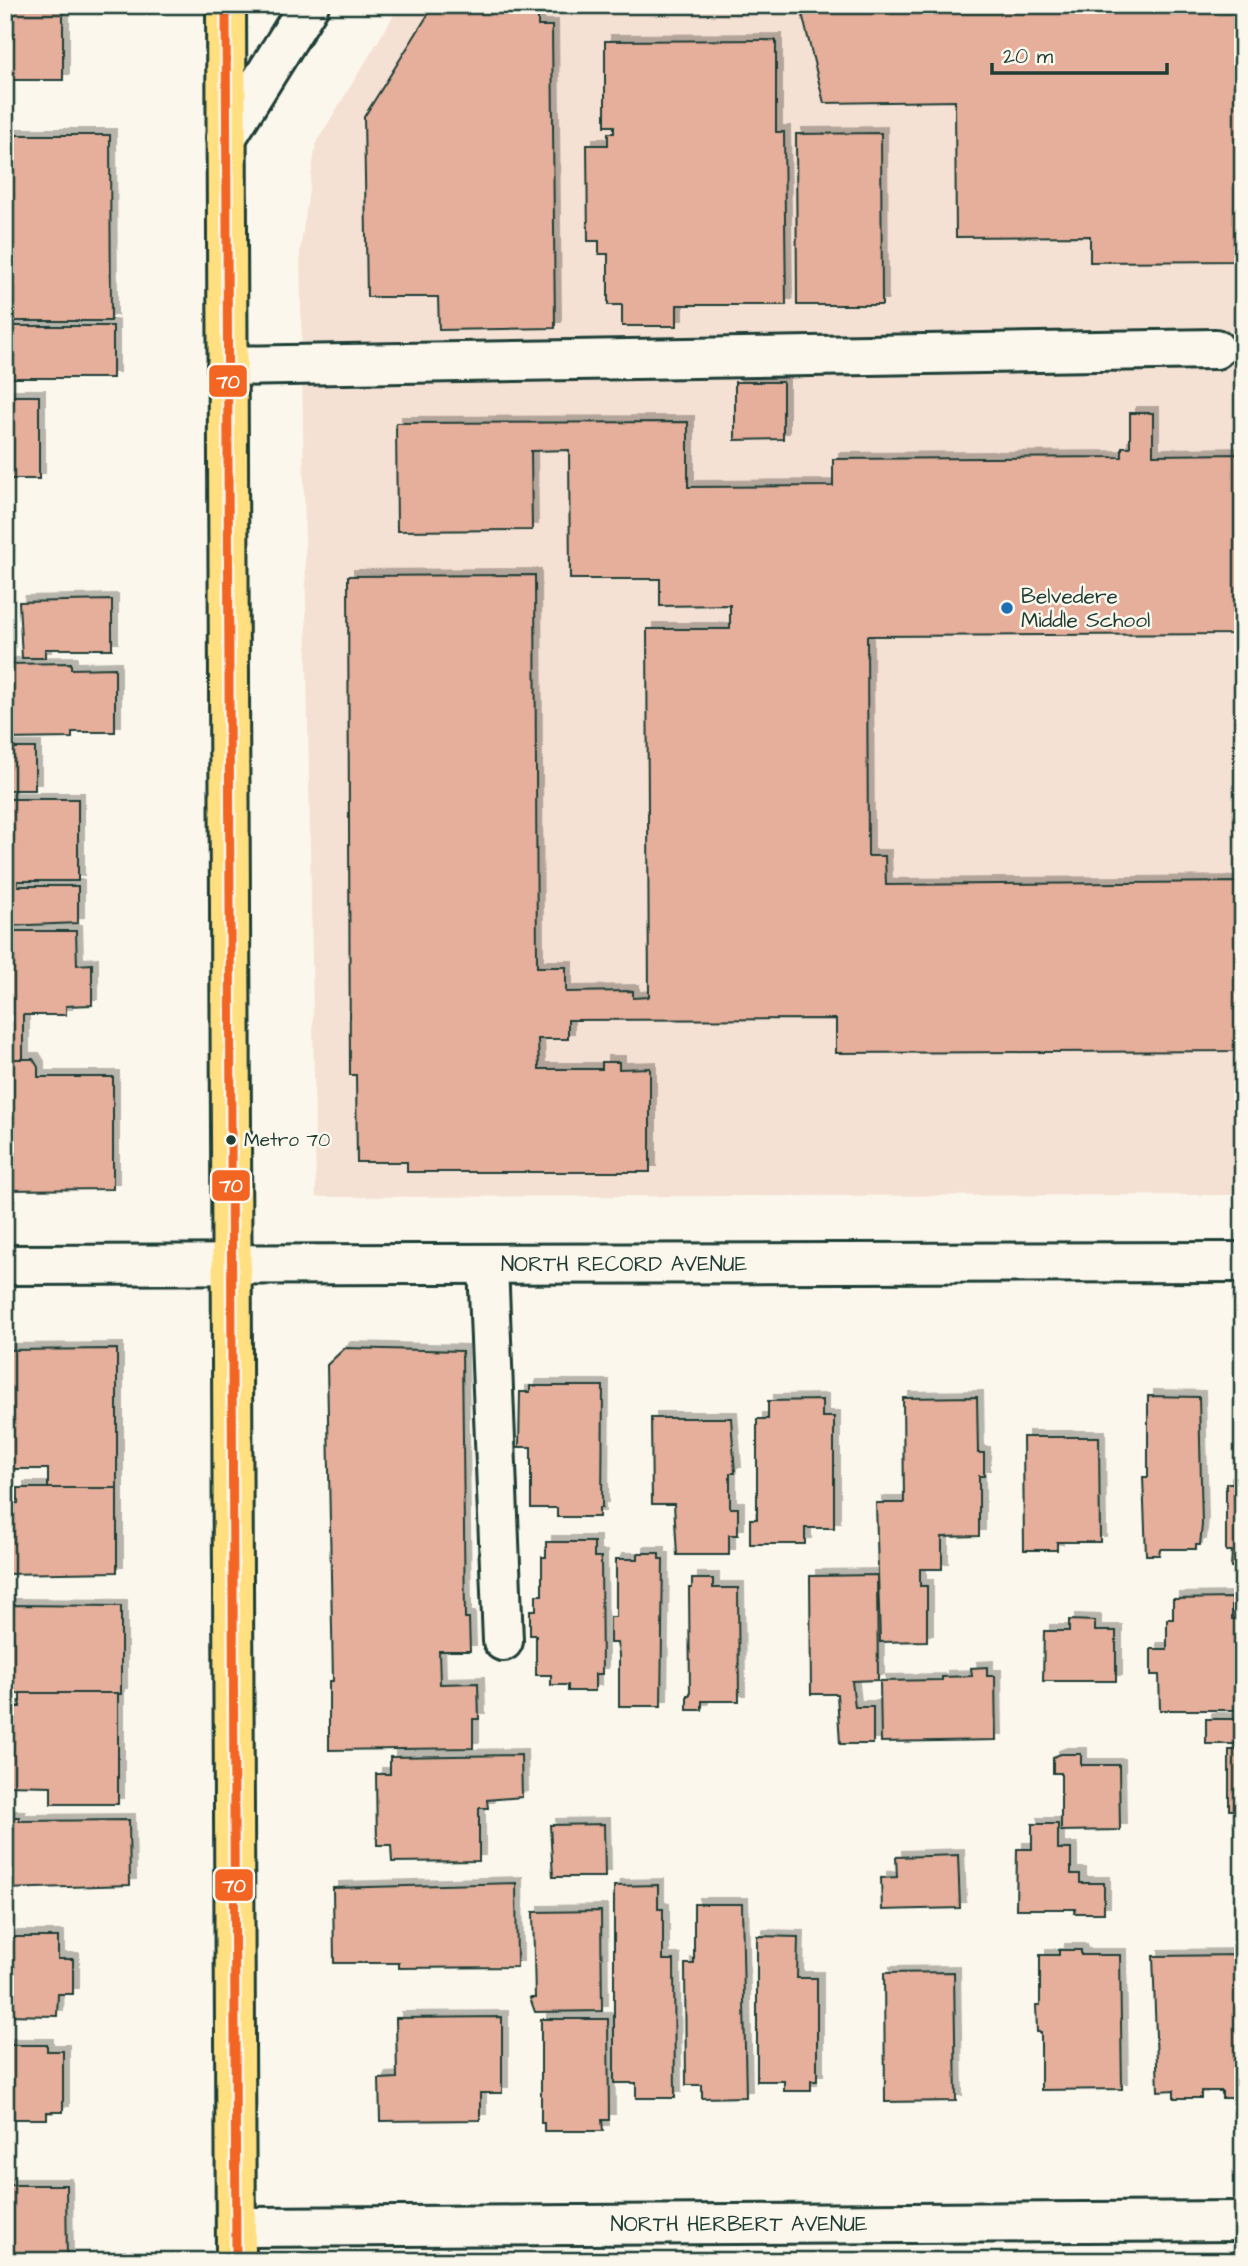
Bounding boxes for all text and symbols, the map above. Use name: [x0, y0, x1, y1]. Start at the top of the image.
scale bar: [992, 32, 1168, 76]
text: 20 m: [1003, 42, 1054, 71]
line badge: 70: [208, 364, 248, 398]
text: 70: [215, 369, 240, 396]
place label: Belvedere Middle School: [1021, 582, 1150, 635]
marker: Belvedere Middle School: [999, 600, 1015, 616]
place label: Metro 70: [244, 1127, 330, 1154]
marker: Metro 70: [224, 1133, 238, 1147]
line badge: 70: [211, 1169, 251, 1202]
text: 70: [218, 1173, 243, 1200]
street label: NORTH RECORD AVENUE: [501, 1250, 748, 1279]
line badge: 70: [214, 1868, 254, 1902]
text: 70: [221, 1873, 246, 1900]
street label: NORTH HERBERT AVENUE: [611, 2210, 868, 2239]

